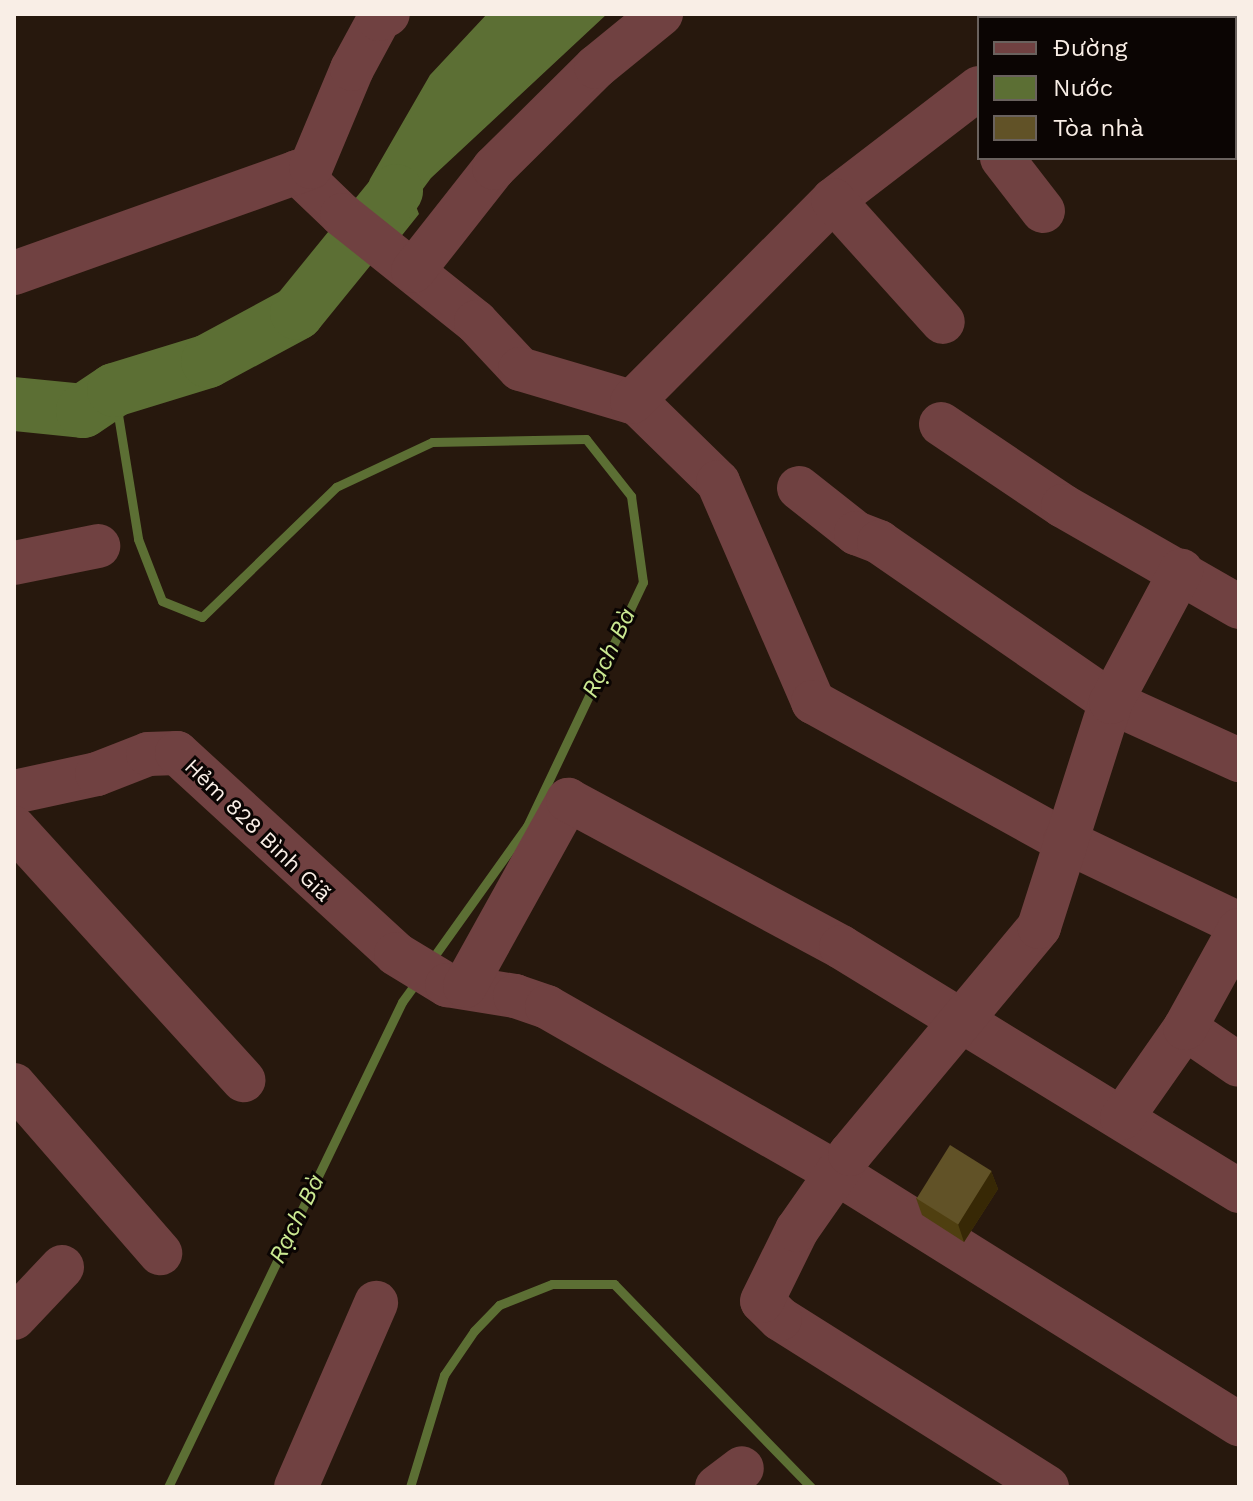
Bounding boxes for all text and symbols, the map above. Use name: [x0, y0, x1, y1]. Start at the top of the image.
legend: [977, 16, 1237, 160]
text: Đường: [1053, 34, 1128, 62]
text: Nước: [1053, 74, 1113, 102]
text: Tòa nhà: [1053, 114, 1144, 142]
water label: Rạch Bà: [576, 604, 642, 702]
street label: Hẻm 828 Bình Giã: [179, 753, 337, 907]
water label: Rạch Bà: [263, 1170, 331, 1268]

